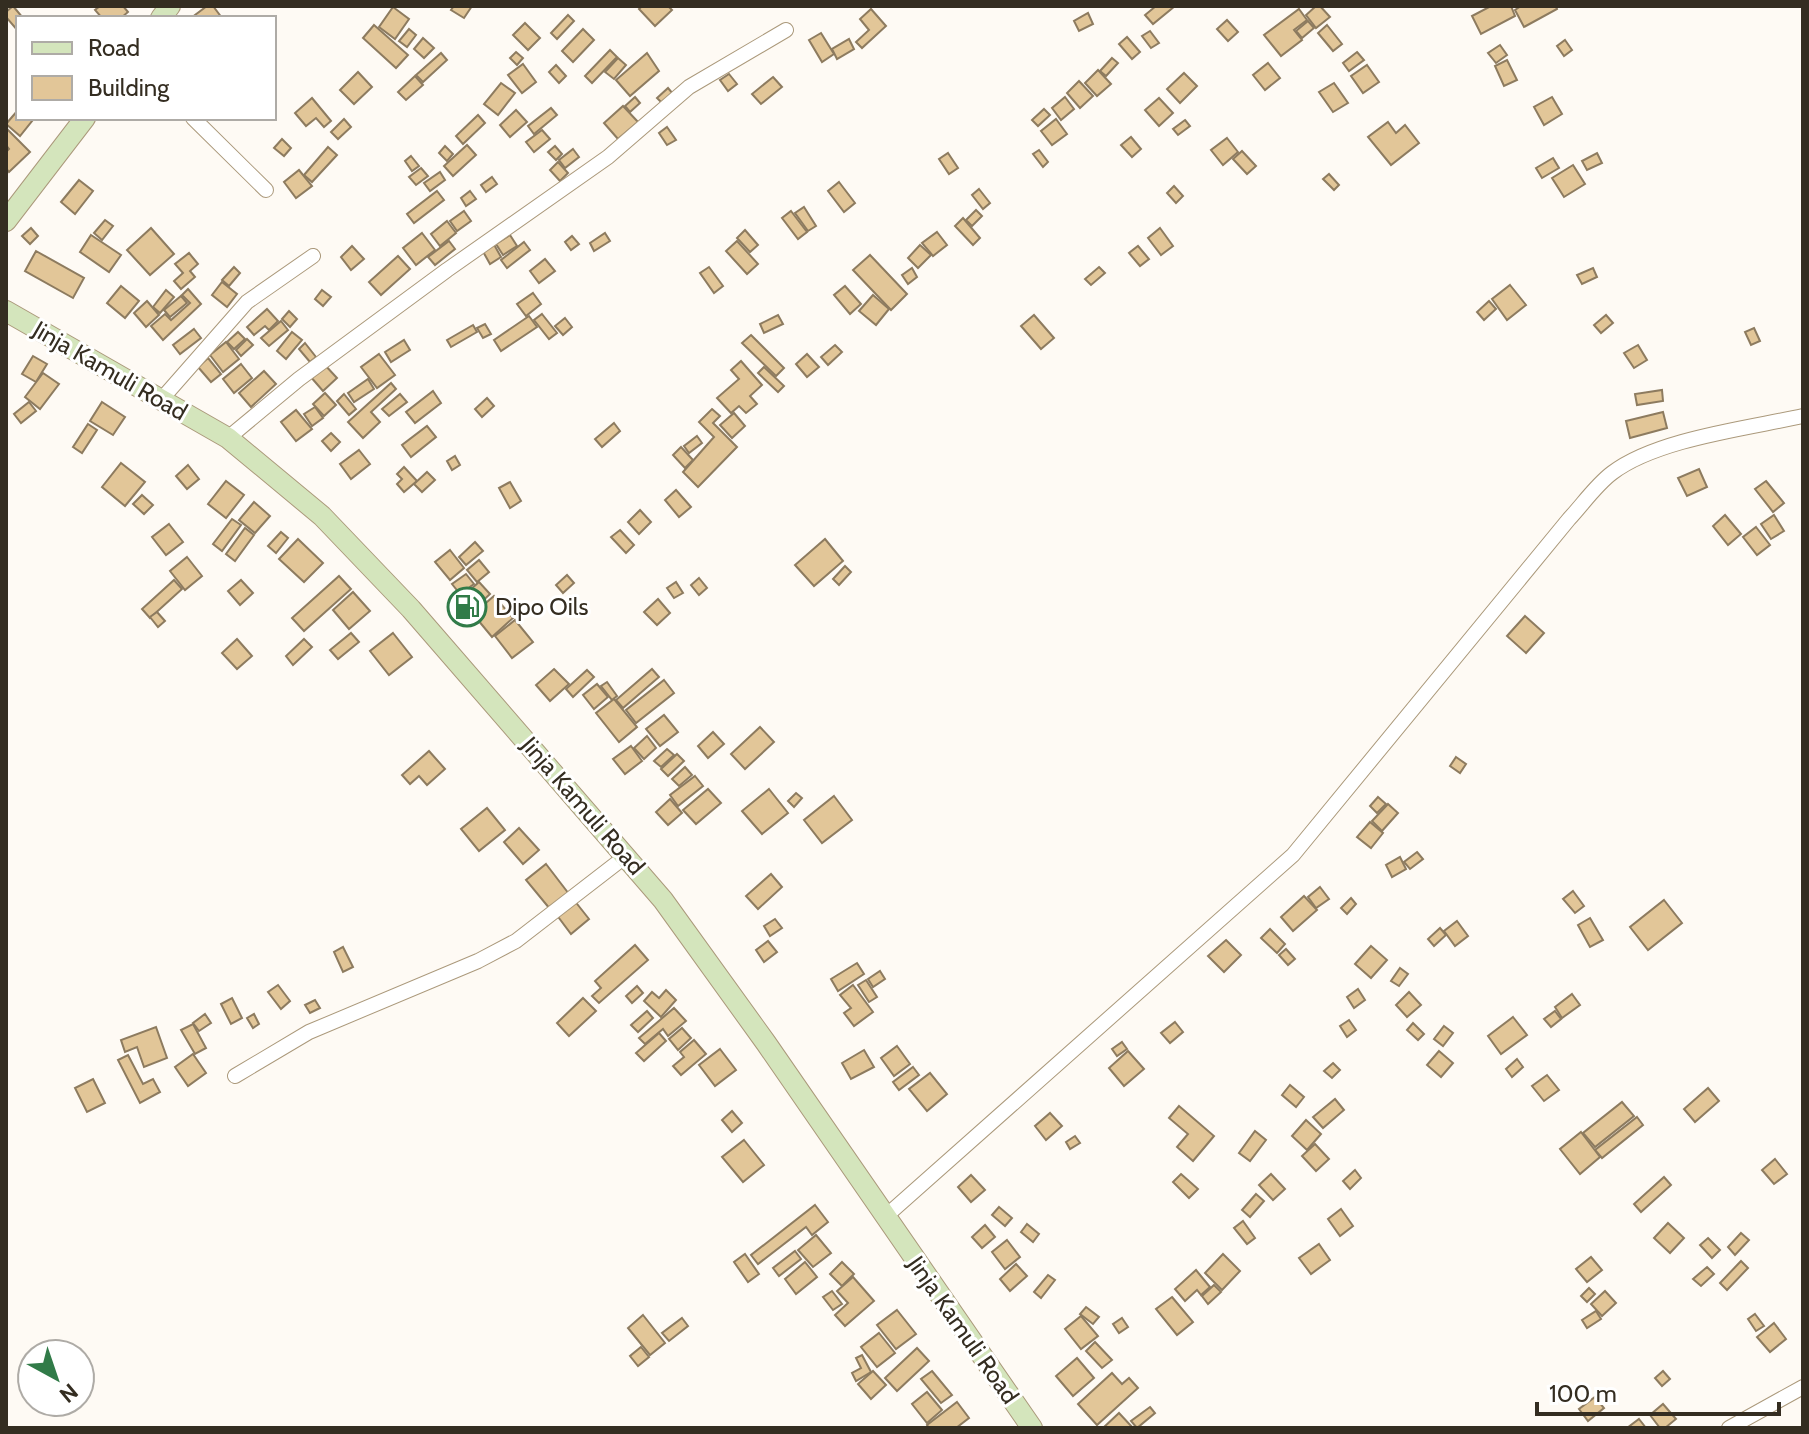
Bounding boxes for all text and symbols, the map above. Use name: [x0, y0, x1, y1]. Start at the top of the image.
legend: [16, 16, 276, 120]
text: Road: [88, 33, 140, 62]
text: Building: [88, 73, 170, 102]
street label: Jinja Kamuli Road: [27, 314, 193, 426]
fuel station icon: Dipo Oils: [446, 586, 488, 628]
place label: Dipo Oils: [495, 592, 588, 621]
street label: Jinja Kamuli Road: [515, 730, 651, 881]
street label: Jinja Kamuli Road: [901, 1250, 1025, 1409]
north arrow: [16, 1338, 96, 1418]
scale bar: [1537, 1366, 1779, 1416]
text: N: [54, 1378, 83, 1408]
text: 100 m: [1549, 1379, 1617, 1408]

